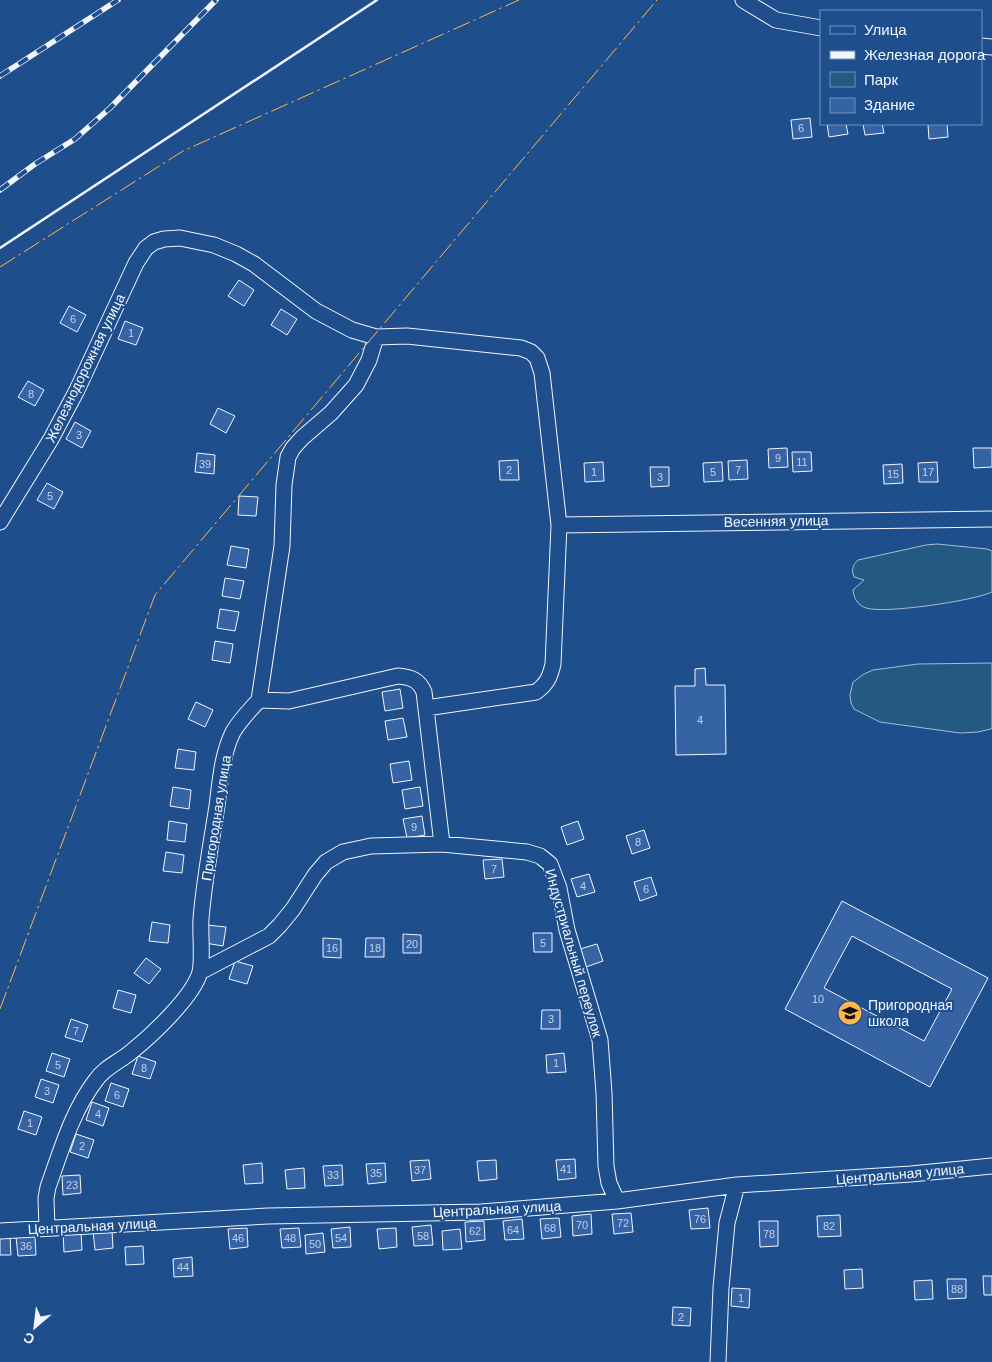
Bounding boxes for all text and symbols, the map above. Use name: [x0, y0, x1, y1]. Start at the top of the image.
legend: [820, 10, 982, 125]
text: Улица: [864, 21, 907, 38]
text: Железная дорога: [864, 46, 986, 63]
text: Парк: [864, 71, 898, 88]
text: Здание: [864, 96, 915, 113]
house number: 6: [798, 122, 804, 134]
street label: Железнодорожная улица: [42, 291, 128, 445]
house number: 6: [70, 313, 76, 325]
house number: 1: [128, 327, 134, 339]
house number: 8: [28, 388, 34, 400]
house number: 3: [76, 429, 82, 441]
house number: 9: [775, 452, 781, 464]
house number: 11: [796, 456, 808, 468]
house number: 39: [199, 458, 211, 470]
house number: 2: [506, 464, 512, 476]
house number: 7: [735, 464, 741, 476]
house number: 1: [591, 466, 597, 478]
house number: 5: [710, 466, 716, 478]
house number: 17: [922, 466, 934, 478]
house number: 15: [887, 468, 899, 480]
house number: 3: [657, 471, 663, 483]
house number: 5: [47, 490, 53, 502]
street label: Весенняя улица: [723, 512, 829, 530]
house number: 4: [697, 714, 703, 726]
street label: Пригородная улица: [198, 754, 234, 882]
house number: 9: [411, 821, 417, 833]
house number: 8: [635, 836, 641, 848]
house number: 7: [491, 863, 497, 875]
street label: Индустриальный переулок: [542, 867, 606, 1040]
house number: 4: [580, 880, 586, 892]
house number: 6: [643, 883, 649, 895]
house number: 5: [540, 937, 546, 949]
house number: 20: [406, 938, 418, 950]
house number: 16: [326, 942, 338, 954]
house number: 18: [369, 942, 381, 954]
house number: 10: [812, 993, 824, 1005]
place label: Пригородная школа: [868, 997, 953, 1029]
school or university icon: Пригородная школа: [837, 1000, 863, 1026]
house number: 3: [548, 1013, 554, 1025]
house number: 7: [73, 1025, 79, 1037]
house number: 1: [553, 1057, 559, 1069]
house number: 5: [55, 1059, 61, 1071]
house number: 8: [141, 1062, 147, 1074]
house number: 3: [44, 1085, 50, 1097]
house number: 6: [114, 1089, 120, 1101]
house number: 4: [95, 1108, 101, 1120]
house number: 1: [27, 1117, 33, 1129]
house number: 2: [79, 1140, 85, 1152]
street label: Центральная улица: [835, 1160, 965, 1188]
house number: 41: [560, 1163, 572, 1175]
house number: 37: [414, 1164, 426, 1176]
house number: 35: [370, 1167, 382, 1179]
house number: 33: [327, 1169, 339, 1181]
house number: 23: [66, 1179, 78, 1191]
street label: Центральная улица: [432, 1198, 562, 1220]
house number: 76: [694, 1213, 706, 1225]
street label: Центральная улица: [27, 1215, 157, 1237]
house number: 72: [617, 1217, 629, 1229]
house number: 70: [576, 1219, 588, 1231]
house number: 82: [823, 1220, 835, 1232]
house number: 68: [544, 1222, 556, 1234]
house number: 64: [507, 1224, 519, 1236]
house number: 62: [469, 1225, 481, 1237]
house number: 78: [763, 1228, 775, 1240]
house number: 58: [417, 1230, 429, 1242]
house number: 46: [232, 1232, 244, 1244]
house number: 48: [284, 1232, 296, 1244]
house number: 54: [335, 1232, 347, 1244]
house number: 50: [309, 1238, 321, 1250]
house number: 36: [20, 1240, 32, 1252]
house number: 44: [177, 1261, 189, 1273]
house number: 88: [951, 1283, 963, 1295]
house number: 1: [738, 1292, 744, 1304]
north arrow: [10, 1302, 60, 1352]
house number: 2: [678, 1311, 684, 1323]
text: С: [21, 1329, 37, 1348]

